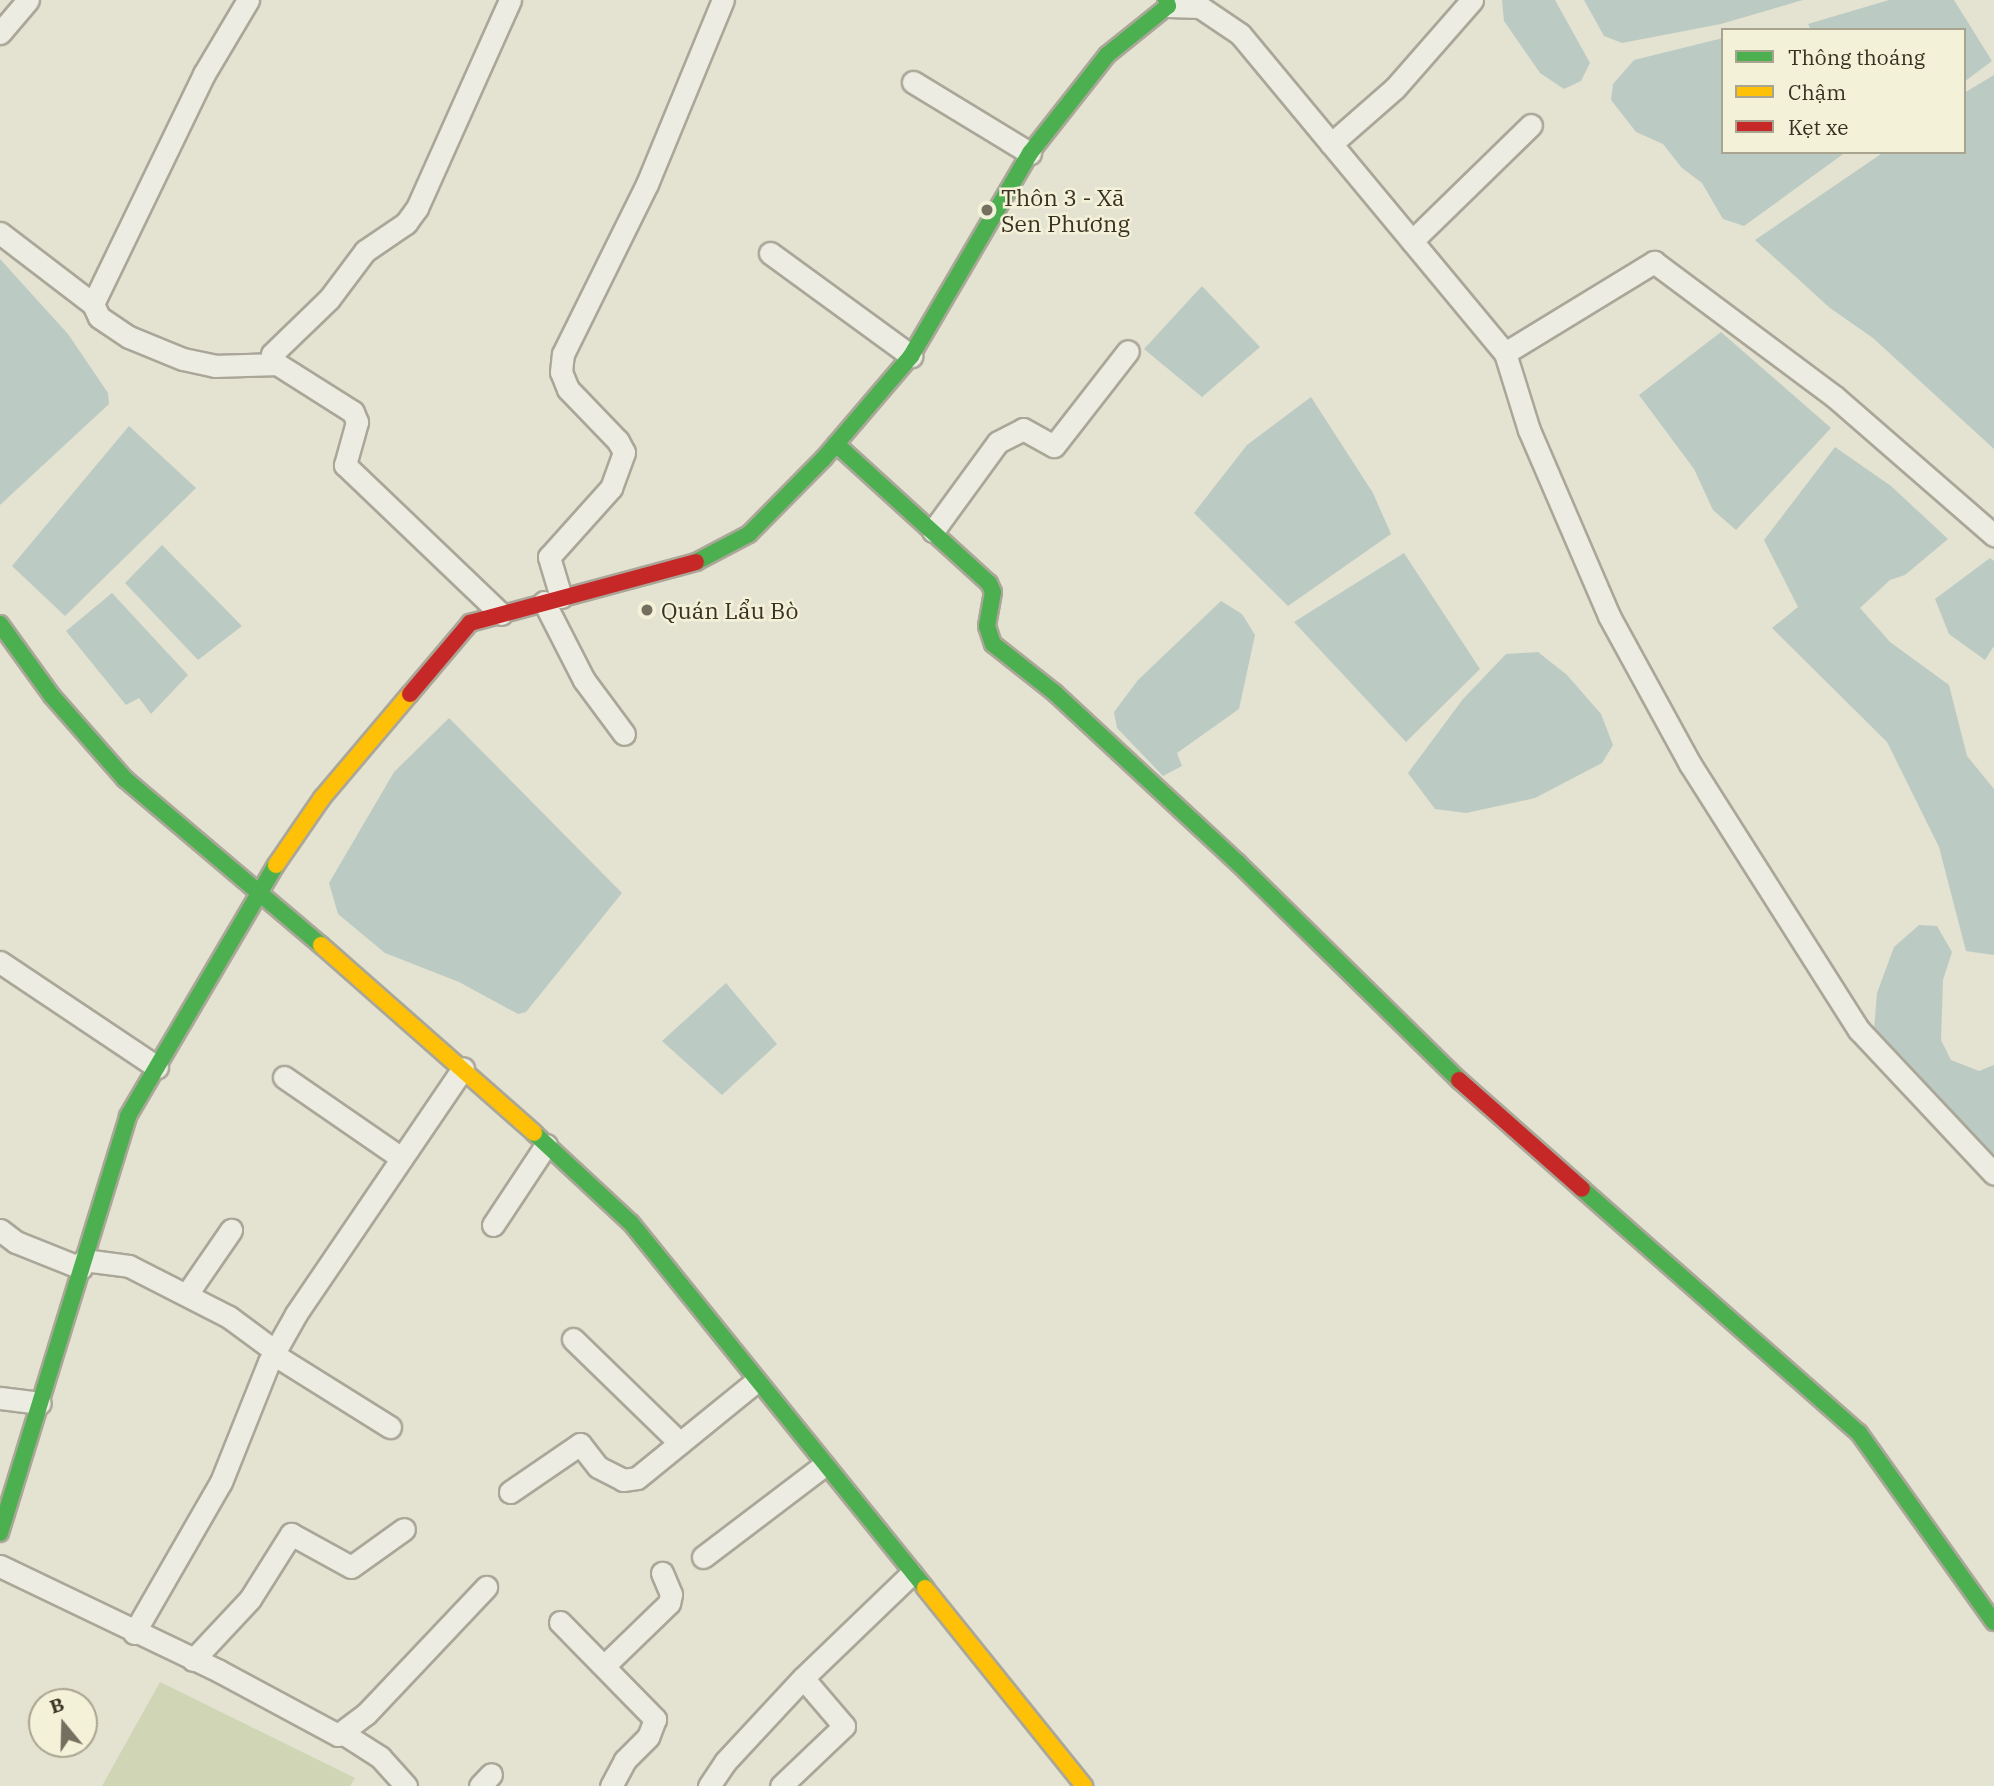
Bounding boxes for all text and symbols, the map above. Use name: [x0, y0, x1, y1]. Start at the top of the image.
legend: [1721, 28, 1966, 154]
text: Thông thoáng: [1788, 43, 1925, 71]
text: Chậm: [1788, 78, 1846, 106]
text: Kẹt xe: [1788, 113, 1849, 141]
place label: Thôn 3 - Xã Sen Phương: [1001, 183, 1130, 237]
marker: Thôn 3 - Xã Sen Phương: [979, 202, 995, 218]
place label: Quán Lẩu Bò: [661, 596, 798, 624]
marker: Quán Lẩu Bò: [639, 602, 655, 618]
north arrow: [28, 1688, 98, 1758]
text: B: [47, 1692, 67, 1719]

